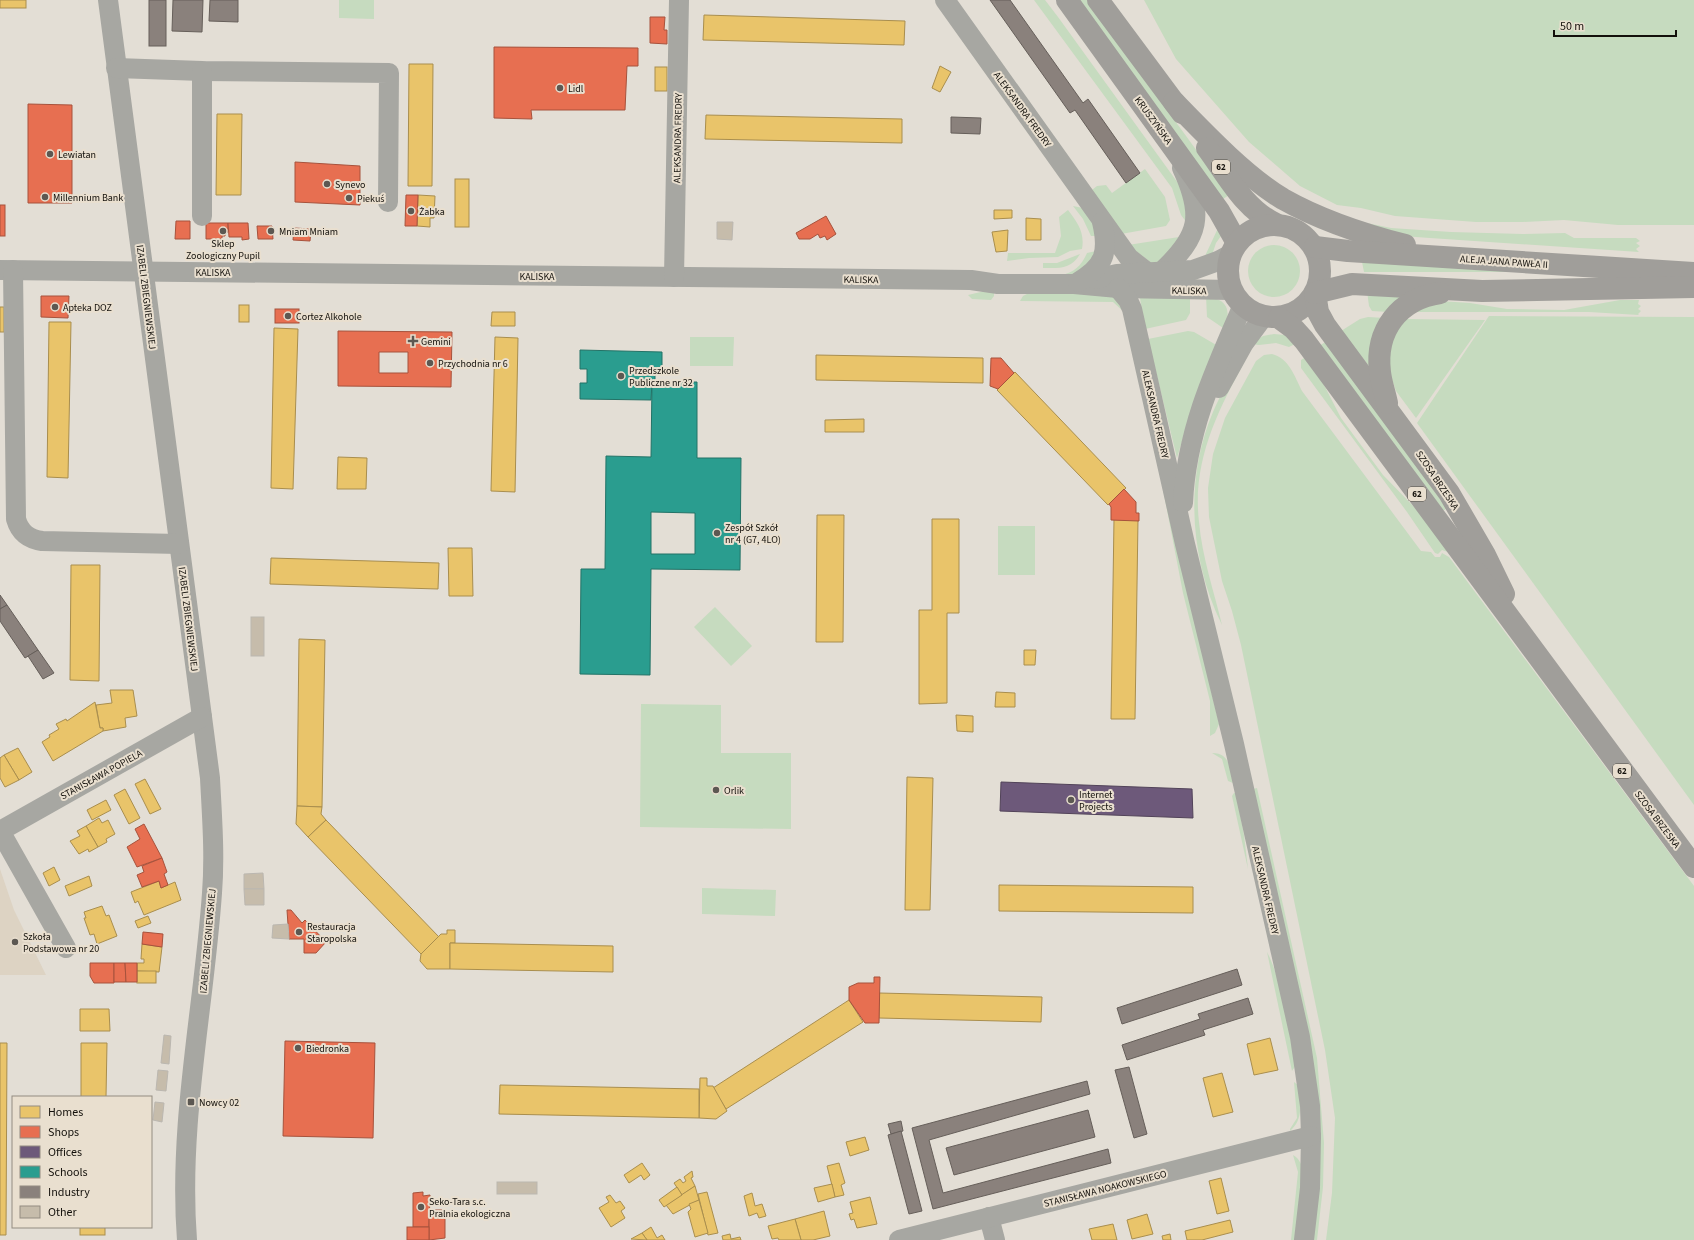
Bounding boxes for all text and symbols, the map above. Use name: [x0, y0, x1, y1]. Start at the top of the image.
scale bar: [1554, 12, 1676, 38]
text: 50 m: [1560, 18, 1584, 35]
street label: ALEKSANDRA FREDRY: [990, 69, 1055, 150]
place label: Lidl: [568, 82, 584, 96]
marker: Lidl: [555, 83, 565, 93]
street label: ALEKSANDRA FREDRY: [670, 93, 686, 183]
street label: KRUSZYŃSKA: [1131, 94, 1176, 148]
place label: Lewiatan: [58, 148, 96, 162]
marker: Lewiatan: [45, 149, 55, 159]
road number: 62: [1212, 160, 1230, 174]
place label: Synevo: [335, 178, 366, 192]
marker: Synevo: [322, 179, 332, 189]
place label: Millennium Bank: [53, 191, 123, 205]
marker: Millennium Bank: [40, 192, 50, 202]
place label: Piekuś: [357, 192, 385, 206]
marker: Piekuś: [344, 193, 354, 203]
place label: Żabka: [419, 205, 445, 219]
marker: Żabka: [406, 206, 416, 216]
place label: Mniam Mniam: [279, 225, 338, 239]
marker: Sklep Zoologiczny Pupil: [218, 226, 228, 236]
marker: Mniam Mniam: [266, 226, 276, 236]
place label: Sklep Zoologiczny Pupil: [186, 237, 260, 263]
street label: IZABELI ZBIEGNIEWSKIEJ: [133, 244, 159, 350]
street label: ALEJA JANA PAWŁA II: [1459, 252, 1548, 272]
street label: KALISKA: [195, 266, 231, 280]
street label: KALISKA: [519, 270, 555, 284]
street label: KALISKA: [843, 273, 879, 287]
street label: KALISKA: [1171, 284, 1207, 298]
place label: Apteka DOZ: [63, 301, 112, 315]
marker: Apteka DOZ: [50, 302, 60, 312]
place label: Cortez Alkohole: [296, 310, 362, 324]
marker: Cortez Alkohole: [283, 311, 293, 321]
place label: Gemini: [421, 335, 451, 349]
marker: Gemini: [408, 336, 418, 346]
place label: Przychodnia nr 6: [438, 357, 508, 371]
marker: Przychodnia nr 6: [425, 358, 435, 368]
place label: Przedszkole Publiczne nr 32: [629, 364, 693, 390]
street label: ALEKSANDRA FREDRY: [1138, 369, 1172, 460]
marker: Przedszkole Publiczne nr 32: [616, 371, 626, 381]
street label: SZOSA BRZESKA: [1412, 448, 1462, 513]
road number: 62: [1408, 487, 1426, 501]
place label: Zespół Szkół nr 4 (G7, 4LO): [725, 521, 781, 547]
marker: Zespół Szkół nr 4 (G7, 4LO): [712, 528, 722, 538]
street label: IZABELI ZBIEGNIEWSKIEJ: [175, 566, 201, 672]
street label: STANISŁAWA POPIELA: [58, 746, 146, 803]
road number: 62: [1613, 764, 1631, 778]
place label: Orlik: [724, 784, 744, 798]
marker: Orlik: [711, 785, 721, 795]
place label: Internet Projects: [1079, 788, 1113, 814]
street label: SZOSA BRZESKA: [1631, 788, 1684, 852]
marker: Internet Projects: [1066, 795, 1076, 805]
street label: ALEKSANDRA FREDRY: [1248, 845, 1282, 936]
street label: IZABELI ZBIEGNIEWSKIEJ: [196, 888, 220, 994]
place label: Restauracja Staropolska: [307, 920, 357, 946]
marker: Restauracja Staropolska: [294, 927, 304, 937]
place label: Szkoła Podstawowa nr 20: [23, 930, 99, 956]
marker: Szkoła Podstawowa nr 20: [10, 937, 20, 947]
place label: Biedronka: [306, 1042, 349, 1056]
marker: Biedronka: [293, 1043, 303, 1053]
legend: [12, 1096, 152, 1228]
place label: Nowcy 02: [199, 1096, 239, 1110]
marker: Nowcy 02: [186, 1097, 196, 1107]
text: Homes: [48, 1104, 83, 1121]
text: Shops: [48, 1124, 79, 1141]
text: Offices: [48, 1144, 82, 1161]
text: Schools: [48, 1164, 88, 1181]
street label: STANISŁAWA NOAKOWSKIEGO: [1042, 1167, 1168, 1211]
text: Industry: [48, 1184, 90, 1201]
place label: Seko-Tara s.c. Pralnia ekologiczna: [429, 1195, 510, 1221]
marker: Seko-Tara s.c. Pralnia ekologiczna: [416, 1202, 426, 1212]
text: Other: [48, 1204, 78, 1221]

